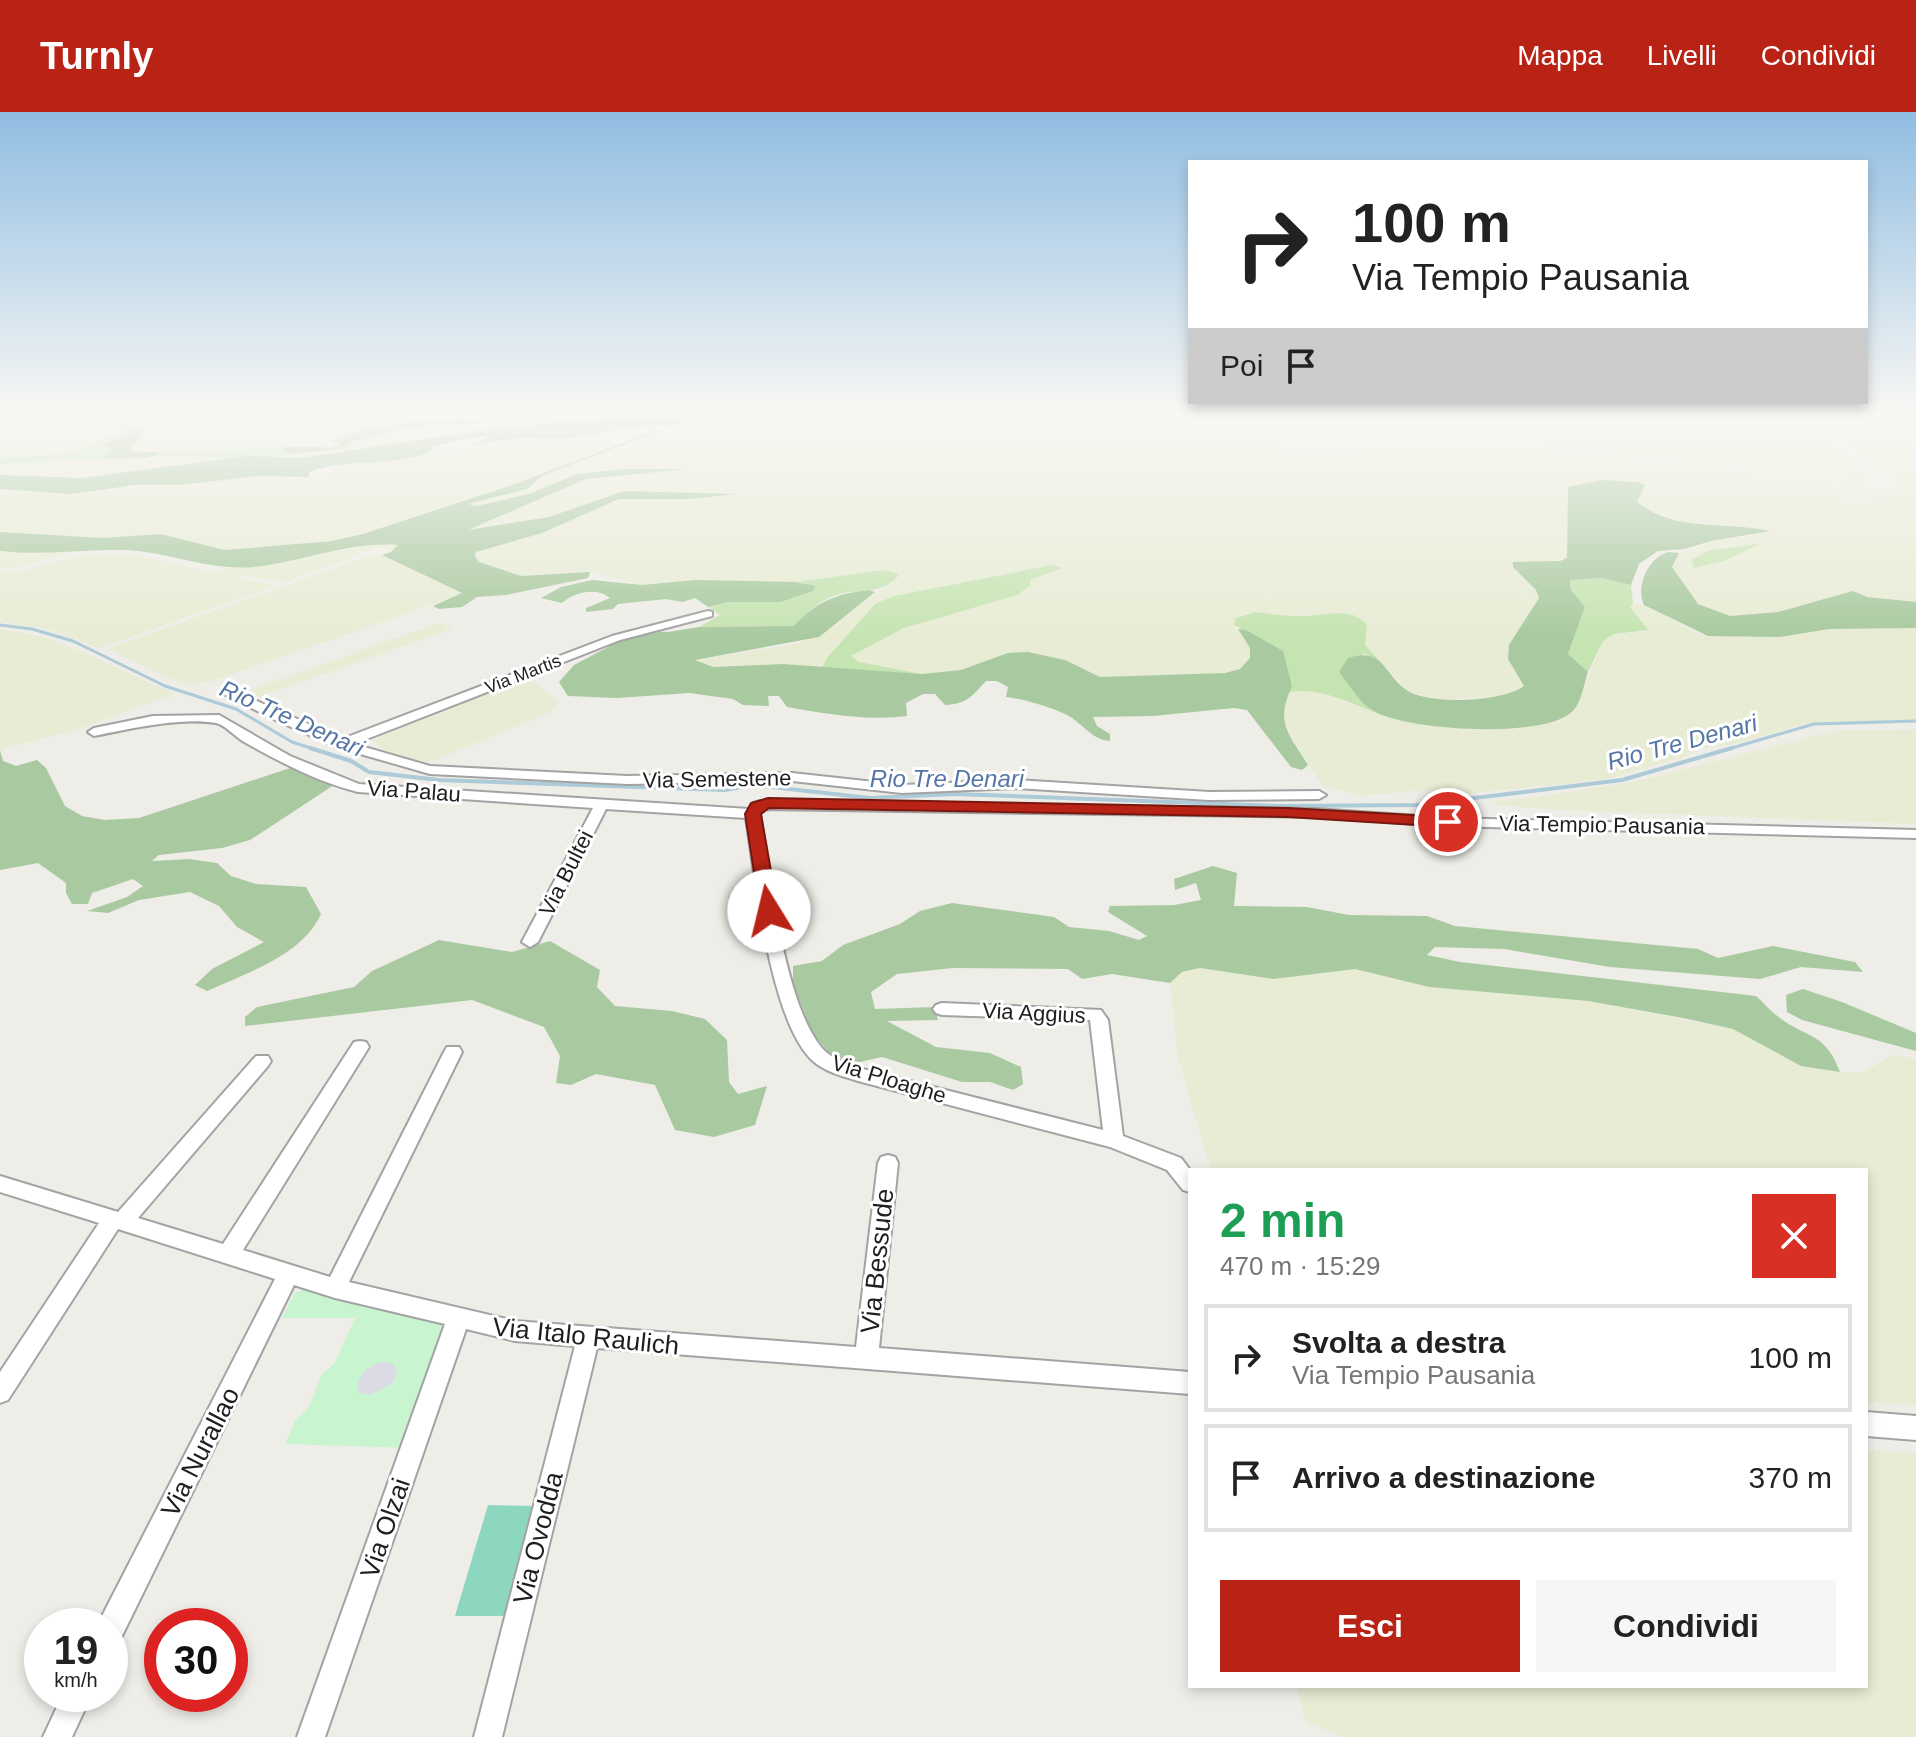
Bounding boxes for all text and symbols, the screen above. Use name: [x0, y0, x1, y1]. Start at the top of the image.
text: Turnly: [40, 35, 153, 77]
text: Mappa: [1517, 40, 1603, 71]
text: Livelli: [1647, 40, 1717, 71]
text: Condividi: [1761, 40, 1876, 71]
text: 100 m: [1352, 191, 1511, 254]
icon: right: [1220, 192, 1324, 296]
text: Via Tempio Pausania: [1352, 257, 1689, 298]
icon: arrive: [1279, 344, 1323, 388]
text: Poi: [1220, 349, 1263, 382]
street label: Via Martis: [482, 650, 564, 698]
water label: Rio Tre Denari: [216, 674, 369, 762]
water label: Rio Tre Denari: [1604, 709, 1761, 775]
street label: Via Semestene: [642, 765, 792, 793]
water label: Rio Tre Denari: [870, 765, 1025, 792]
street label: Via Palau: [366, 775, 462, 807]
pin: [1414, 788, 1482, 856]
icon: arrive: [1426, 800, 1470, 844]
street label: Via Tempio Pausania: [1499, 811, 1706, 839]
street label: Via Bultei: [534, 826, 598, 920]
position arrow: [727, 869, 811, 953]
street label: Via Aggius: [982, 998, 1086, 1028]
street label: Via Ploaghe: [829, 1050, 949, 1108]
street label: Via Bessude: [854, 1187, 900, 1335]
text: 2 min: [1220, 1194, 1345, 1247]
button: close: [1752, 1194, 1836, 1278]
text: 470 m · 15:29: [1220, 1251, 1380, 1281]
street label: Via Italo Raulich: [491, 1311, 681, 1361]
text: Svolta a destra: [1292, 1326, 1505, 1359]
icon: right: [1224, 1336, 1268, 1380]
text: 100 m: [1749, 1341, 1832, 1374]
text: Via Tempio Pausania: [1292, 1360, 1535, 1390]
street label: Via Nurallao: [155, 1382, 245, 1522]
icon: arrive: [1224, 1456, 1268, 1500]
text: Arrivo a destinazione: [1292, 1461, 1595, 1494]
text: 370 m: [1749, 1461, 1832, 1494]
street label: Via Ovodda: [507, 1468, 569, 1607]
street label: Via Olzai: [354, 1474, 416, 1582]
button: Esci: [1220, 1580, 1520, 1672]
button: Condividi: [1536, 1580, 1836, 1672]
speed limit sign: 30: [144, 1608, 248, 1712]
text: 19: [54, 1628, 98, 1672]
text: km/h: [54, 1669, 98, 1691]

